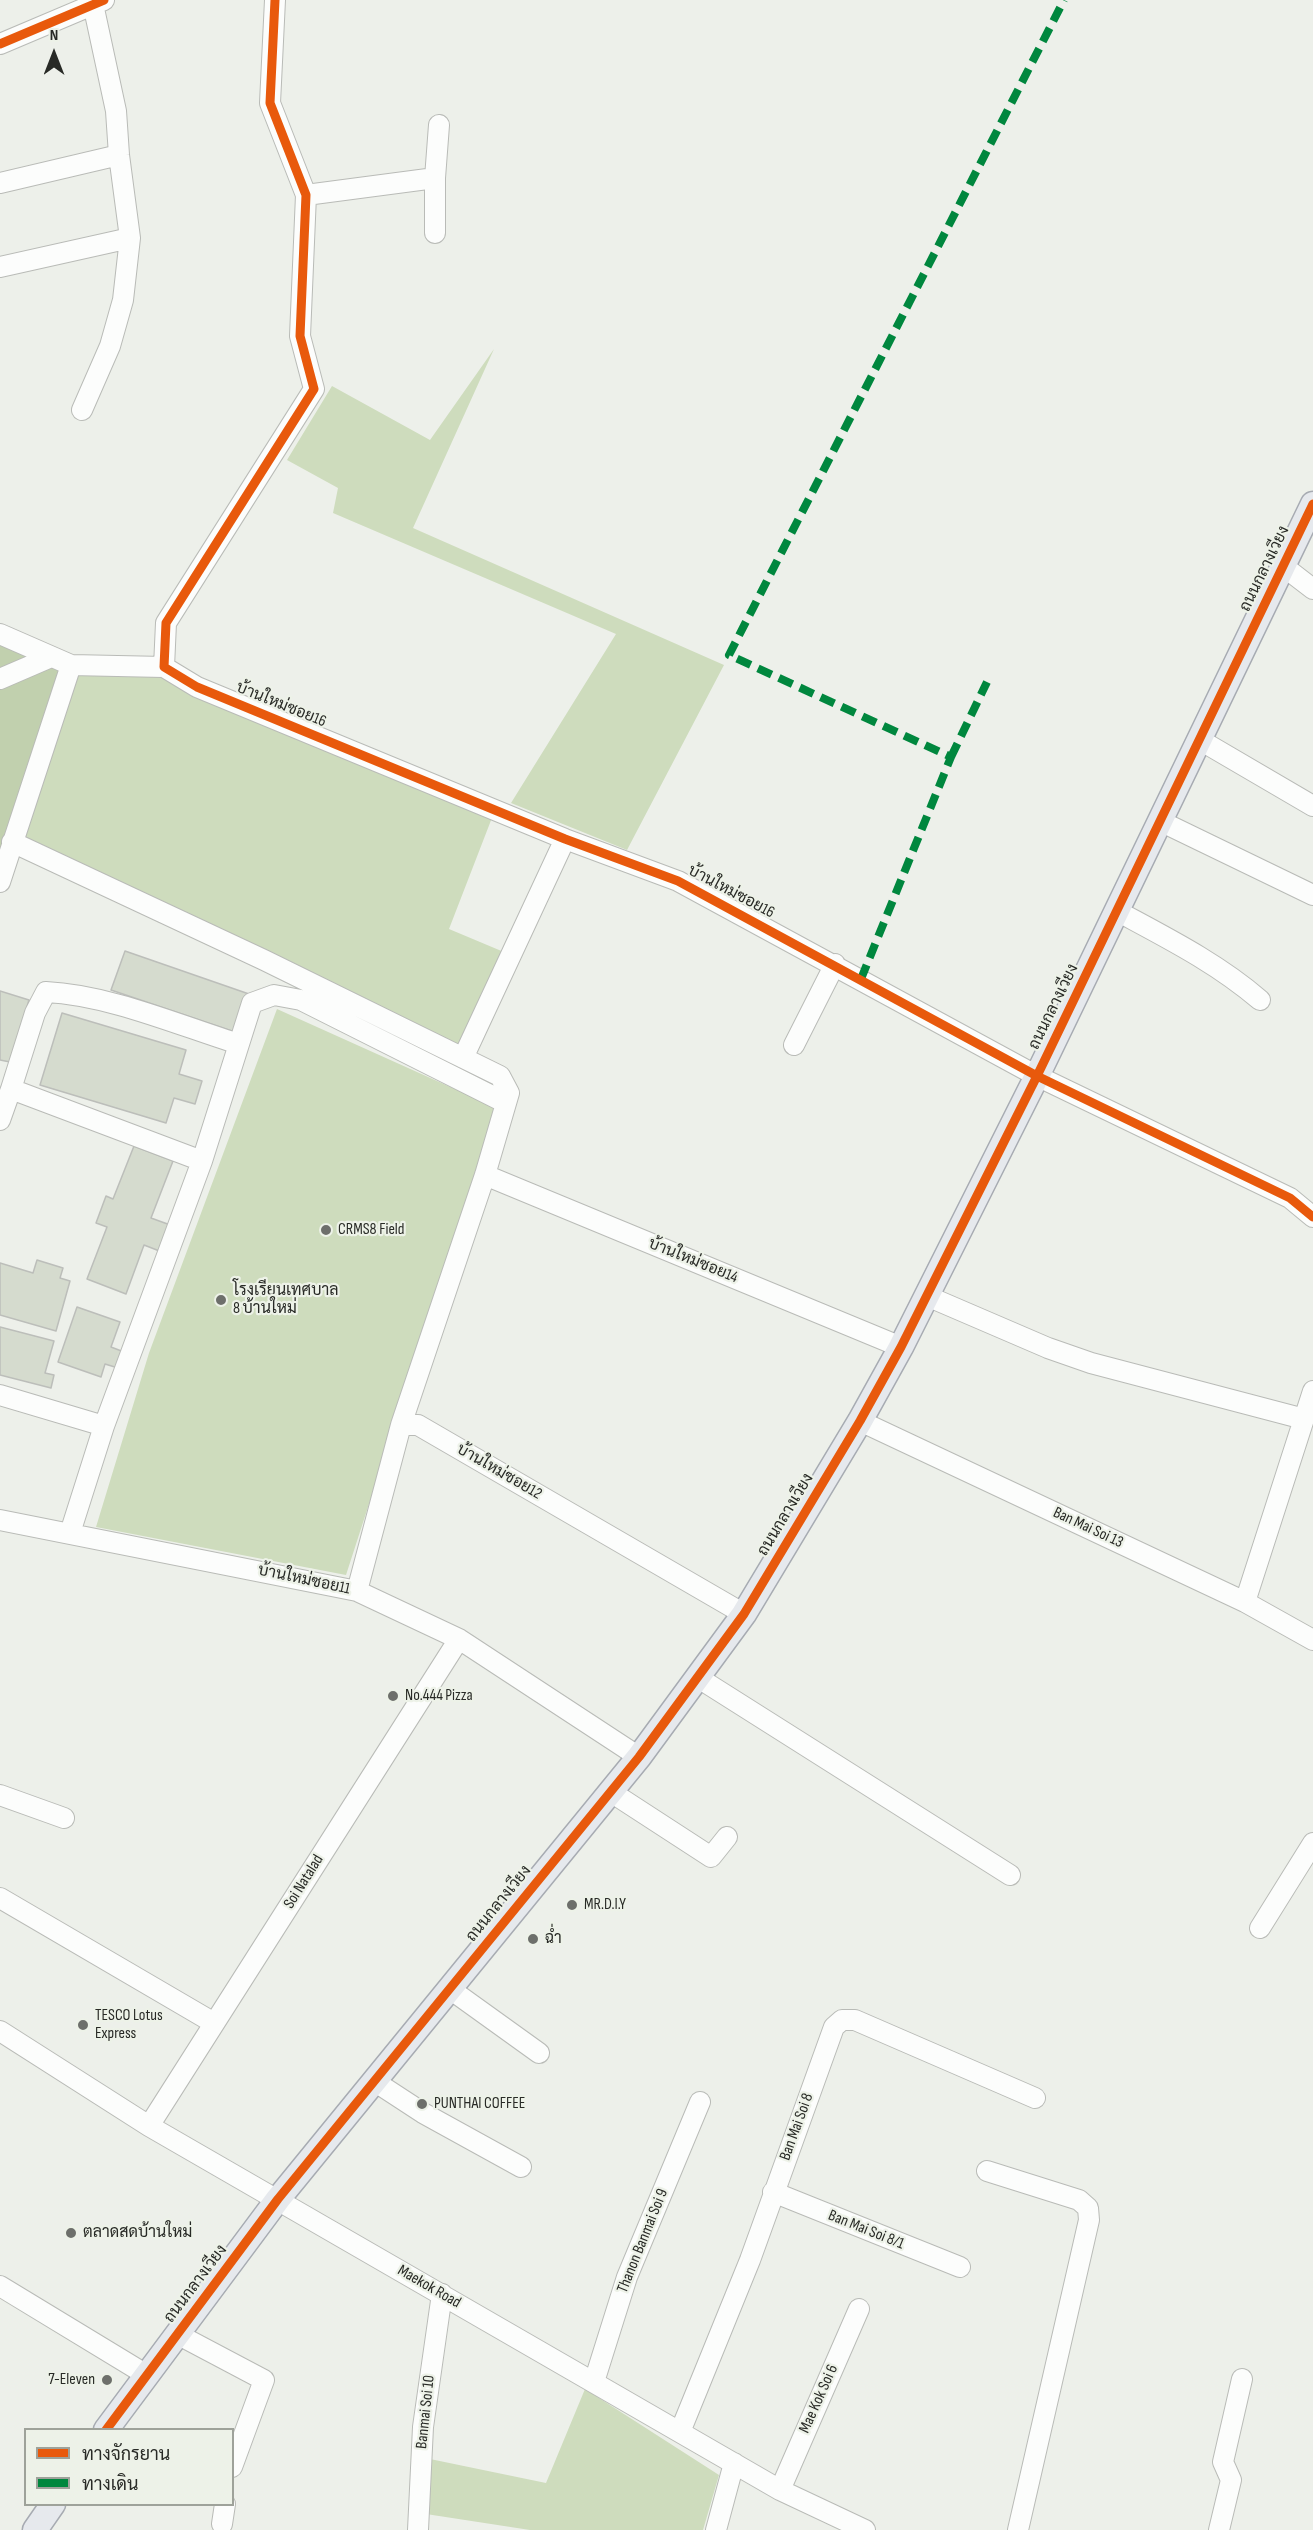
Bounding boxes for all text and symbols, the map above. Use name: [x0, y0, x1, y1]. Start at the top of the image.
north arrow: [24, 24, 84, 84]
text: N: [50, 26, 58, 45]
street label: ถนนกลางเวียง: [1236, 523, 1294, 615]
street label: บ้านใหม่ซอย16: [233, 678, 329, 732]
street label: บ้านใหม่ซอย16: [684, 861, 778, 923]
street label: ถนนกลางเวียง: [1025, 961, 1083, 1053]
place label: CRMS8 Field: [338, 1220, 405, 1240]
marker: CRMS8 Field: [319, 1223, 333, 1237]
street label: บ้านใหม่ซอย14: [645, 1234, 741, 1288]
place label: โรงเรียนเทศบาล 8 บ้านใหม่: [233, 1281, 339, 1319]
marker: โรงเรียนเทศบาล 8 บ้านใหม่: [214, 1293, 228, 1307]
street label: บ้านใหม่ซอย12: [453, 1440, 545, 1504]
street label: ถนนกลางเวียง: [754, 1470, 818, 1560]
street label: Ban Mai Soi 13: [1050, 1503, 1126, 1553]
street label: บ้านใหม่ซอย11: [256, 1561, 352, 1599]
place label: No.444 Pizza: [405, 1686, 473, 1706]
marker: No.444 Pizza: [386, 1689, 400, 1703]
street label: Soi Natalad: [280, 1851, 328, 1913]
street label: ถนนกลางเวียง: [462, 1862, 536, 1946]
place label: MR.D.I.Y: [584, 1895, 626, 1915]
marker: MR.D.I.Y: [565, 1898, 579, 1912]
place label: ฉ่ำ: [545, 1929, 562, 1949]
marker: ฉ่ำ: [526, 1932, 540, 1946]
place label: TESCO Lotus Express: [95, 2006, 163, 2044]
marker: TESCO Lotus Express: [76, 2018, 90, 2032]
street label: Ban Mai Soi 8: [776, 2091, 818, 2163]
place label: PUNTHAI COFFEE: [434, 2094, 525, 2114]
marker: PUNTHAI COFFEE: [415, 2097, 429, 2111]
street label: Thanon Banmai Soi 9: [613, 2186, 673, 2296]
street label: Ban Mai Soi 8/1: [825, 2206, 907, 2254]
place label: ตลาดสดบ้านใหม่: [83, 2223, 192, 2243]
marker: ตลาดสดบ้านใหม่: [64, 2226, 78, 2240]
street label: ถนนกลางเวียง: [160, 2241, 232, 2327]
street label: Maekok Road: [394, 2261, 464, 2313]
street label: Mae Kok Soi 6: [795, 2362, 843, 2436]
place label: 7-Eleven: [48, 2370, 95, 2390]
marker: 7-Eleven: [100, 2373, 114, 2387]
street label: Banmai Soi 10: [413, 2374, 439, 2450]
legend: [24, 2428, 234, 2506]
text: ทางจักรยาน: [82, 2444, 170, 2465]
text: ทางเดิน: [82, 2474, 138, 2495]

